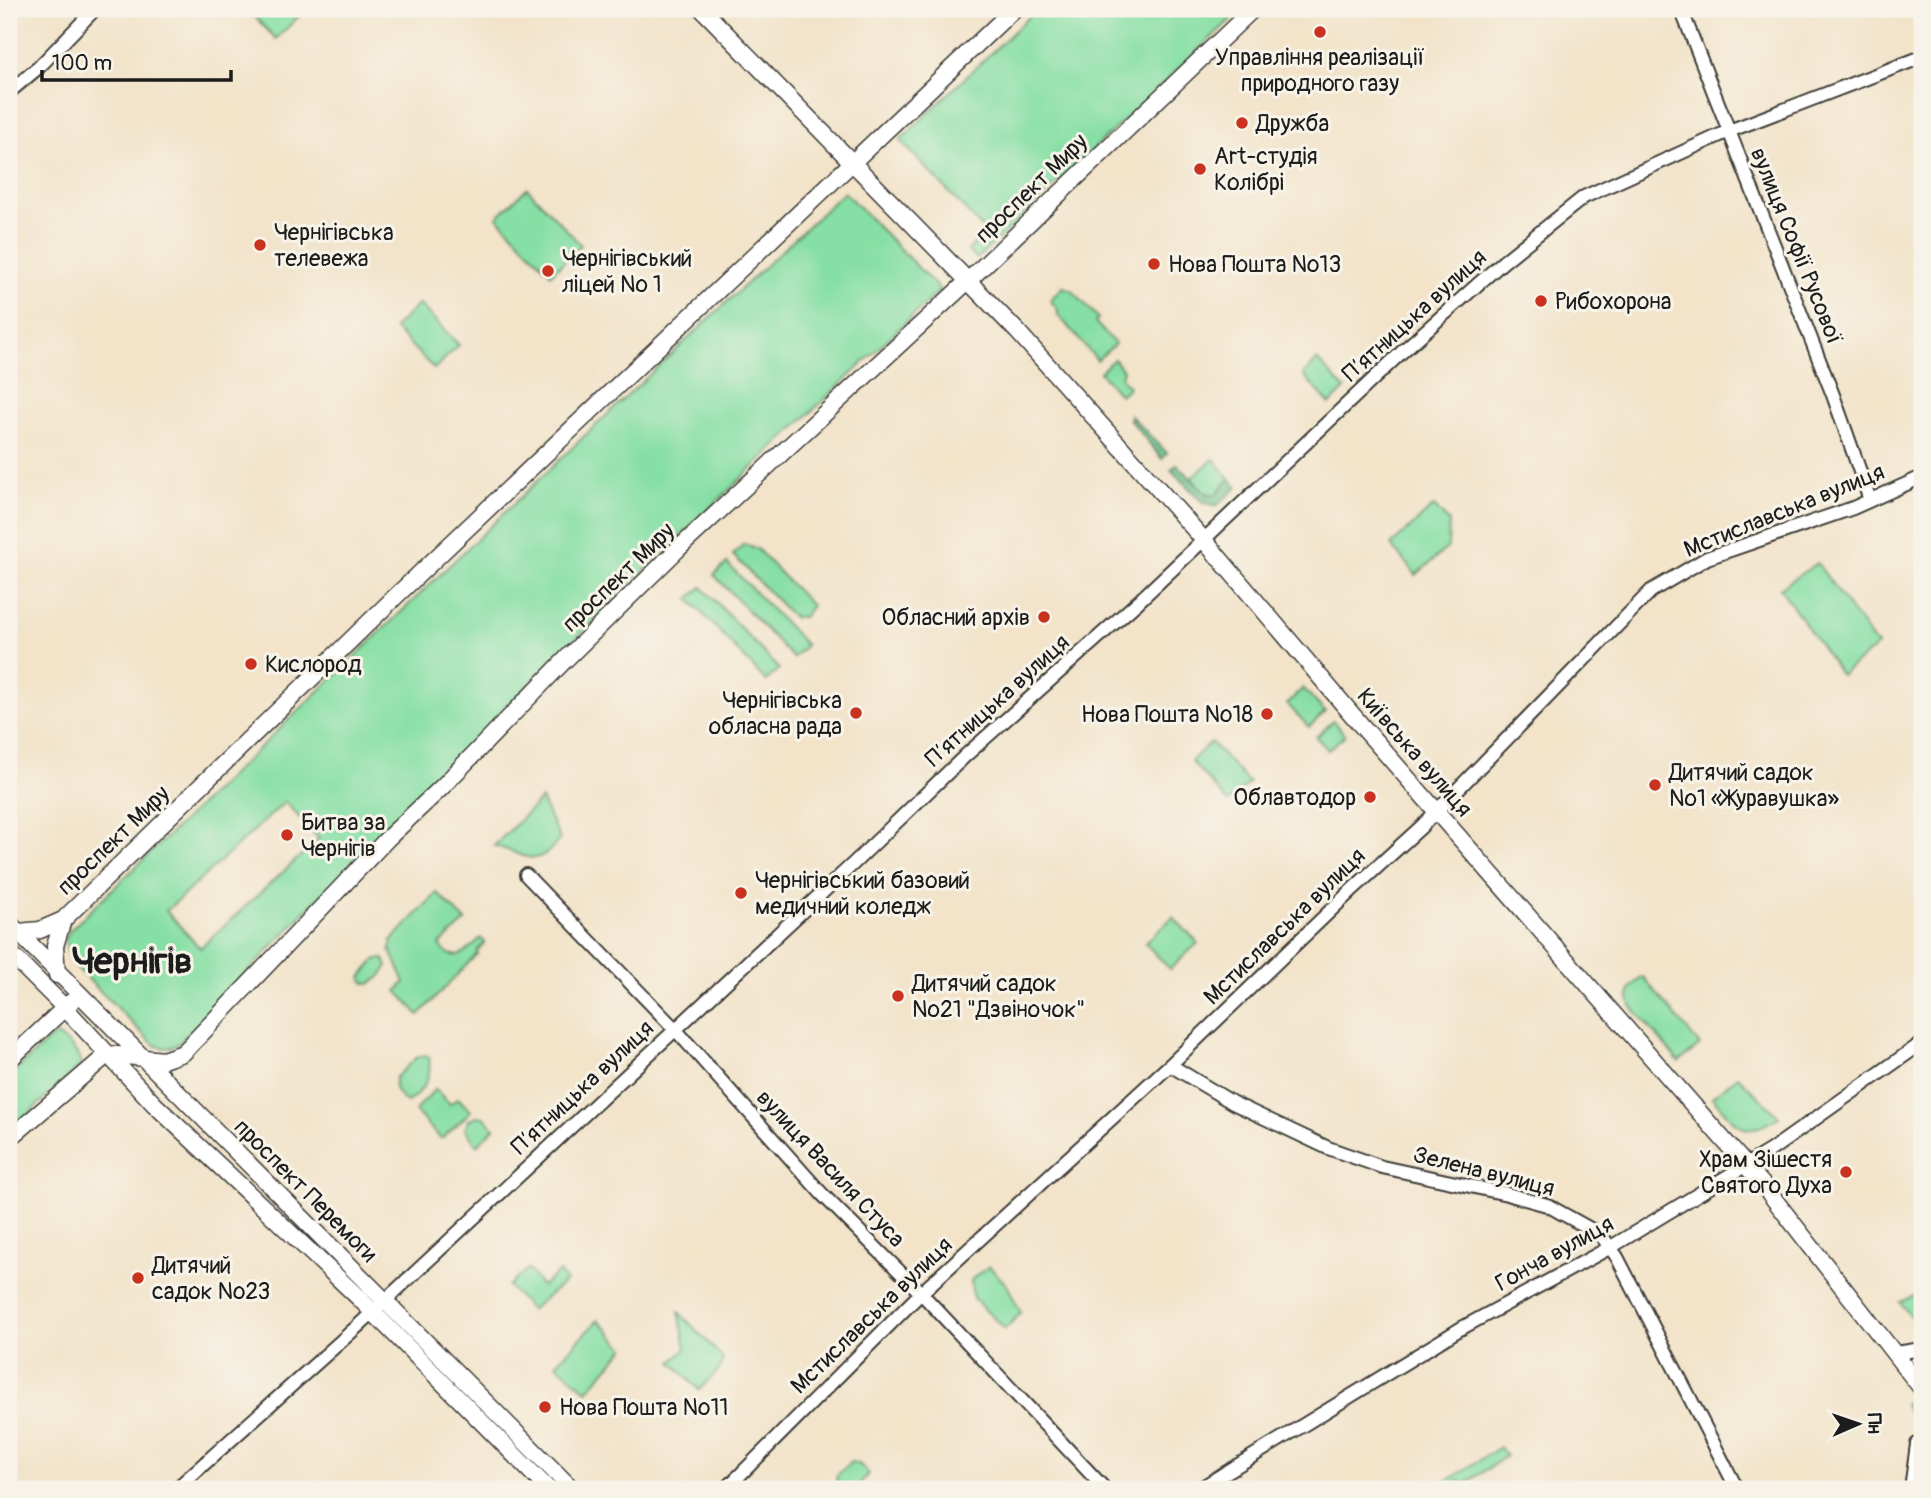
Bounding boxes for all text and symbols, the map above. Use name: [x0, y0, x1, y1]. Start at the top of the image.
marker: Управління реалізації природного газу: [1312, 24, 1328, 40]
scale bar: [42, 38, 231, 82]
place label: Управління реалізації природного газу: [1215, 43, 1425, 98]
text: 100 m: [52, 50, 112, 77]
place label: Дружба: [1255, 109, 1329, 138]
marker: Дружба: [1234, 115, 1250, 131]
street label: проспект Миру: [969, 127, 1094, 249]
place label: Art-студія Колібрі: [1214, 142, 1317, 197]
street label: вулиця Софії Русової: [1744, 143, 1849, 349]
marker: Art-студія Колібрі: [1192, 161, 1208, 177]
place label: Чернігівська телевежа: [274, 218, 394, 273]
marker: Чернігівська телевежа: [252, 237, 268, 253]
street label: Пʼятницька вулиця: [1336, 243, 1493, 388]
place label: Чернігівський ліцей № 1: [562, 244, 692, 299]
place label: Нова Пошта №13: [1168, 250, 1341, 279]
marker: Нова Пошта №13: [1146, 256, 1162, 272]
marker: Чернігівський ліцей № 1: [540, 263, 556, 279]
place label: Рибохорона: [1555, 287, 1671, 316]
marker: Рибохорона: [1533, 293, 1549, 309]
street label: Мстиславська вулиця: [1680, 457, 1889, 564]
street label: проспект Миру: [556, 516, 681, 638]
place label: Обласний архів: [882, 603, 1030, 632]
marker: Обласний архів: [1036, 609, 1052, 625]
street label: Пʼятницька вулиця: [919, 628, 1076, 773]
place label: Кислород: [265, 650, 362, 679]
marker: Кислород: [243, 656, 259, 672]
street label: Київська вулиця: [1351, 682, 1478, 823]
place label: Чернігівська обласна рада: [709, 686, 842, 741]
place label: Нова Пошта №18: [1081, 700, 1253, 729]
marker: Чернігівська обласна рада: [848, 705, 864, 721]
marker: Нова Пошта №18: [1259, 706, 1275, 722]
place label: Дитячий садок №1 «Журавушка»: [1668, 758, 1839, 813]
marker: Дитячий садок №1 «Журавушка»: [1647, 777, 1663, 793]
street label: проспект Миру: [51, 779, 176, 901]
place label: Облавтодор: [1233, 783, 1356, 812]
marker: Облавтодор: [1362, 789, 1378, 805]
place label: Битва за Чернігів: [301, 808, 385, 863]
marker: Битва за Чернігів: [279, 827, 295, 843]
street label: Мстиславська вулиця: [1197, 842, 1371, 1011]
place label: Чернігівський базовий медичний коледж: [755, 866, 970, 921]
marker: Чернігівський базовий медичний коледж: [733, 885, 749, 901]
district label: Чернігів: [72, 938, 192, 985]
place label: Дитячий садок №21 "Дзвіночок": [911, 969, 1085, 1024]
marker: Дитячий садок №21 "Дзвіночок": [890, 988, 906, 1004]
street label: Пʼятницька вулиця: [505, 1014, 660, 1161]
street label: вулиця Василя Стуса: [750, 1083, 911, 1253]
street label: проспект Перемоги: [228, 1113, 383, 1268]
street label: Зелена вулиця: [1410, 1140, 1557, 1203]
place label: Храм Зішестя Святого Духа: [1699, 1145, 1832, 1200]
marker: Храм Зішестя Святого Духа: [1838, 1164, 1854, 1180]
street label: Гонча вулиця: [1490, 1209, 1618, 1298]
street label: Мстиславська вулиця: [784, 1231, 958, 1400]
place label: Дитячий садок №23: [151, 1251, 270, 1306]
marker: Дитячий садок №23: [130, 1270, 146, 1286]
north arrow: [1822, 1390, 1892, 1460]
place label: Нова Пошта №11: [559, 1393, 728, 1422]
marker: Нова Пошта №11: [537, 1399, 553, 1415]
text: Пн: [1862, 1413, 1886, 1434]

